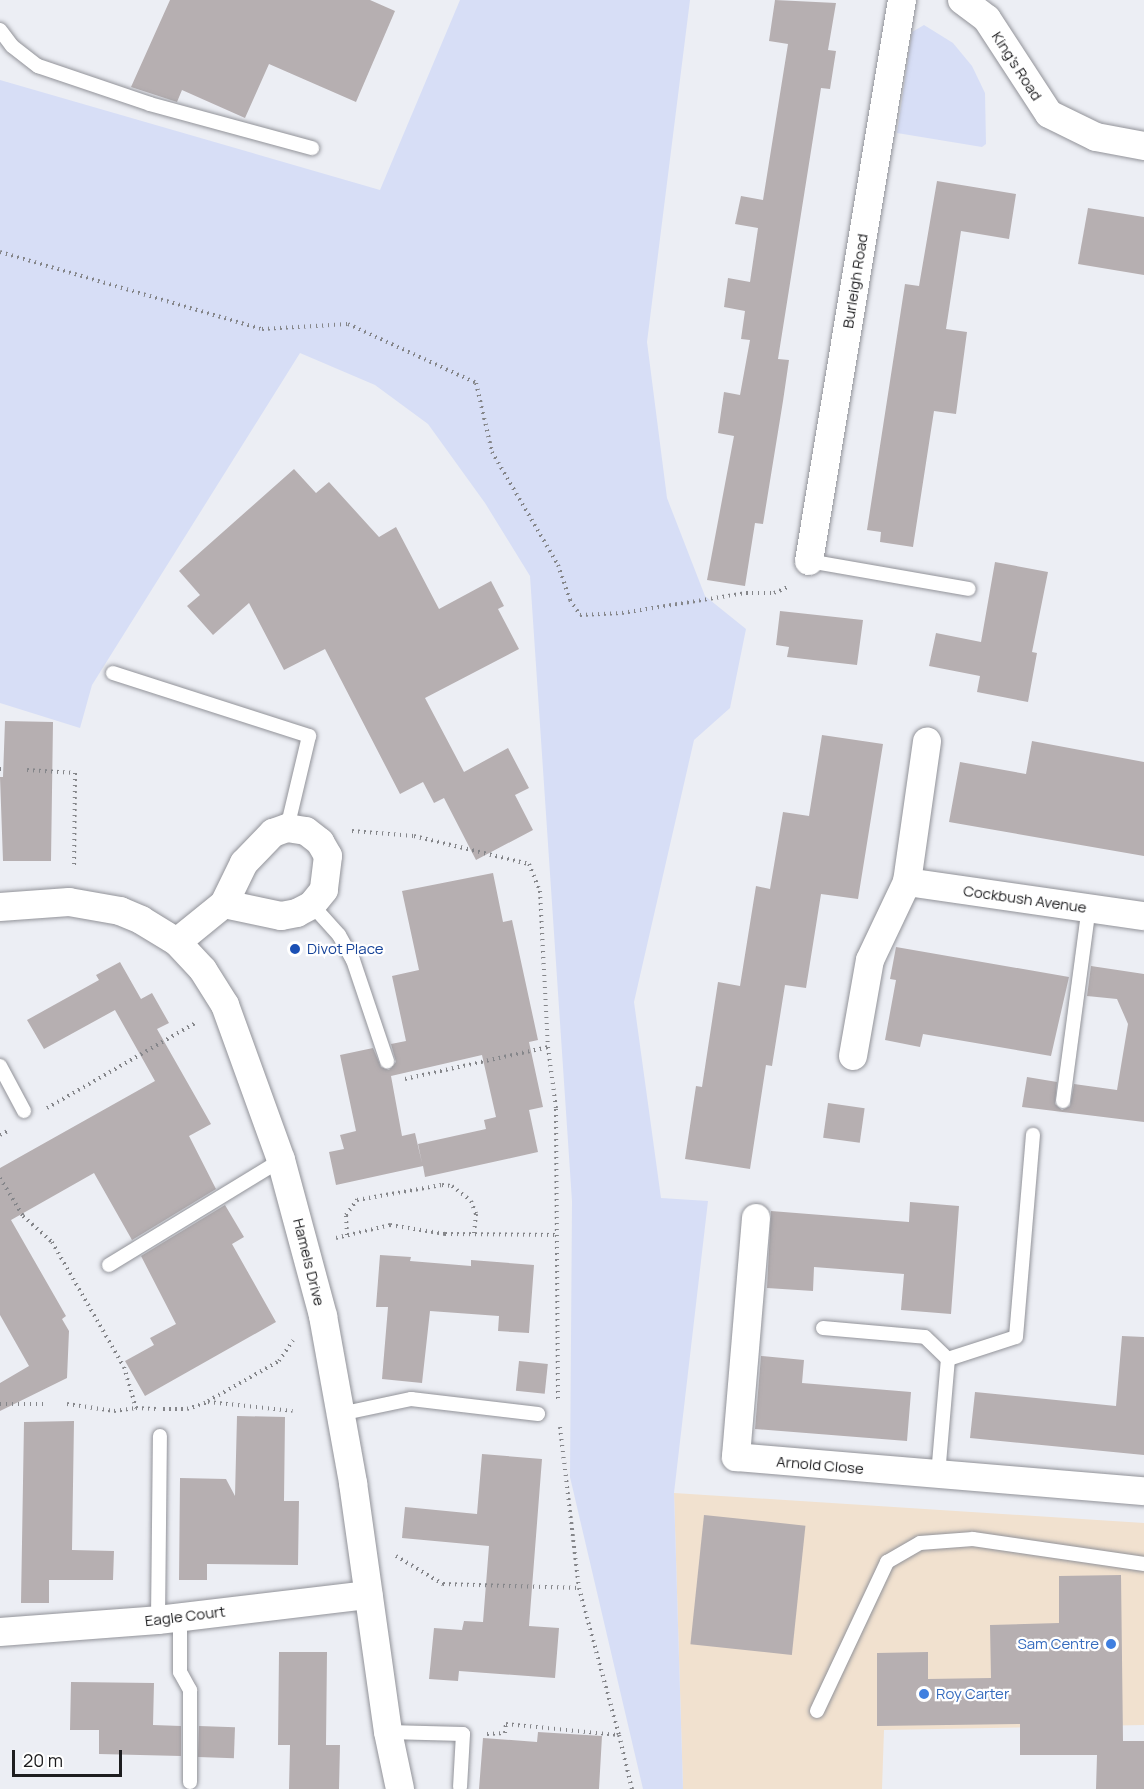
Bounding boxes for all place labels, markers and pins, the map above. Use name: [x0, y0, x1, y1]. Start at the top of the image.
place label: Divot Place: [307, 940, 384, 958]
marker: Divot Place: [288, 942, 302, 956]
place label: Sam Centre: [1017, 1635, 1099, 1653]
marker: Sam Centre: [1104, 1637, 1118, 1651]
place label: Roy Carter: [936, 1685, 1009, 1703]
marker: Roy Carter: [917, 1687, 931, 1701]

